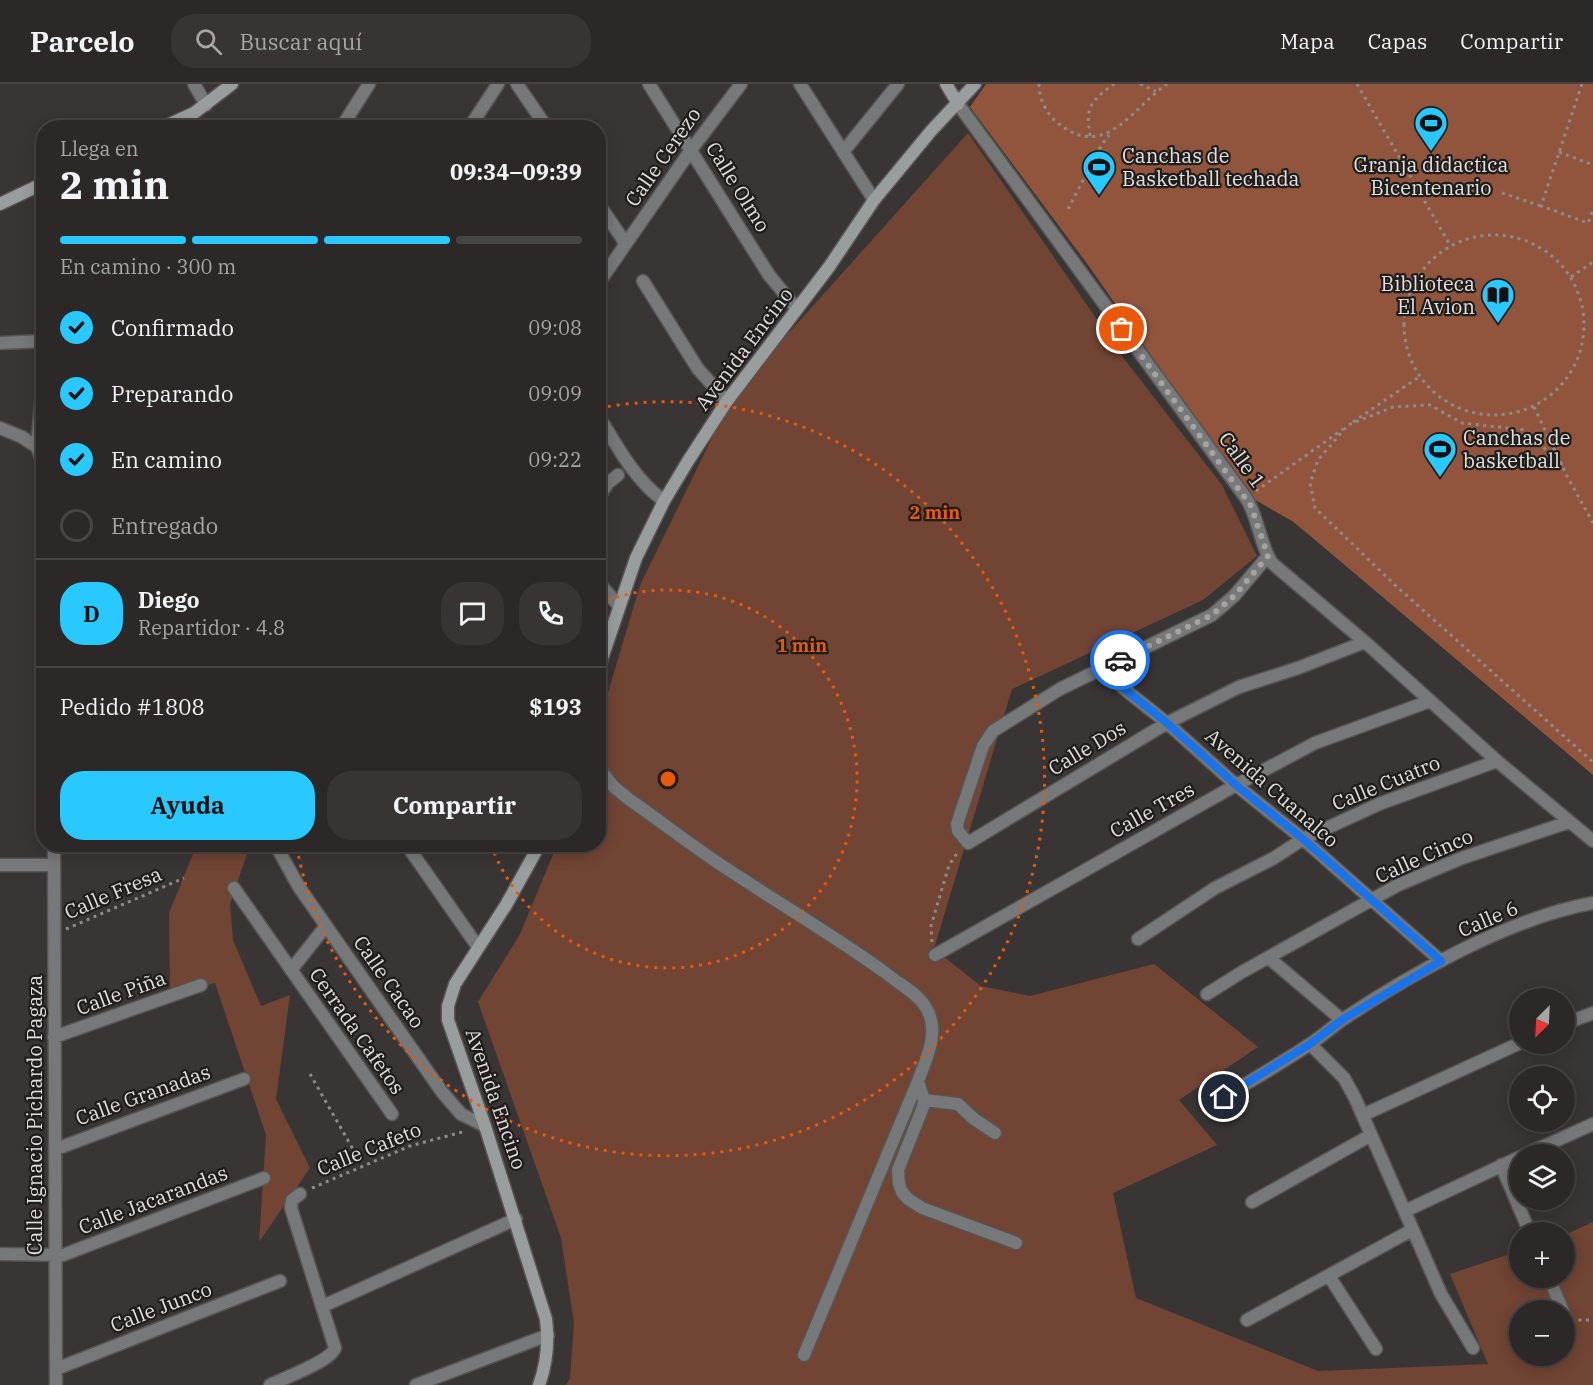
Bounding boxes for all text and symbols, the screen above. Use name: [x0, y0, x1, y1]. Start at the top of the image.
search box: [171, 14, 591, 68]
text: Parcelo: [30, 23, 135, 60]
icon: search: [192, 25, 225, 58]
text: Buscar aquí: [240, 27, 362, 56]
text: Mapa: [1280, 27, 1335, 55]
text: Capas: [1368, 27, 1427, 55]
text: Compartir: [1460, 27, 1563, 55]
street label: Calle Cerezo: [618, 102, 707, 212]
sports icon: Granja didactica Bicentenario: [1413, 105, 1449, 152]
text: Llega en: [60, 135, 138, 162]
street label: Calle Olmo: [700, 136, 777, 237]
place label: Canchas de Basketball techada: [1122, 142, 1300, 192]
sports icon: Canchas de Basketball techada: [1081, 149, 1117, 196]
place label: Granja didactica Bicentenario: [1354, 151, 1509, 201]
text: 09:34–09:39: [450, 157, 582, 186]
text: 2 min: [60, 159, 169, 210]
text: En camino · 300 m: [60, 253, 236, 280]
place label: Biblioteca El Avion: [1381, 270, 1475, 320]
library icon: Biblioteca El Avion: [1480, 277, 1516, 324]
street label: Avenida Encino: [688, 282, 799, 416]
pin: [1096, 303, 1147, 354]
icon: check: [60, 311, 93, 344]
icon: bag: [1105, 312, 1138, 345]
text: Confirmado: [111, 313, 234, 342]
text: 09:08: [528, 314, 582, 341]
icon: check: [60, 377, 93, 410]
text: Preparando: [111, 379, 233, 408]
text: 09:09: [528, 380, 582, 407]
place label: Canchas de basketball: [1463, 424, 1570, 474]
street label: Calle 1: [1213, 426, 1272, 493]
sports icon: Canchas de basketball: [1422, 431, 1458, 478]
icon: check: [60, 443, 93, 476]
text: En camino: [111, 445, 222, 474]
text: 09:22: [528, 446, 582, 473]
text: 2 min: [910, 501, 960, 524]
text: Entregado: [111, 511, 218, 540]
button: chat: [441, 582, 504, 645]
button: phone: [519, 582, 582, 645]
text: Diego: [138, 585, 200, 614]
text: D: [83, 599, 100, 628]
text: Repartidor · 4.8: [138, 614, 285, 641]
courier: [1090, 630, 1150, 690]
text: 1 min: [777, 634, 827, 657]
icon: car: [1104, 644, 1137, 677]
text: Pedido #1808: [60, 692, 205, 721]
text: $193: [529, 692, 582, 721]
street label: Calle Dos: [1043, 714, 1131, 781]
street label: Avenida Cuanalco: [1200, 722, 1345, 853]
street label: Calle Cuatro: [1328, 749, 1444, 816]
centre of rings: [658, 769, 678, 789]
button: Ayuda: [60, 771, 315, 840]
button: Compartir: [327, 771, 582, 840]
street label: Calle Tres: [1104, 775, 1199, 844]
street label: Calle Cinco: [1371, 822, 1477, 889]
street label: Calle Fresa: [60, 860, 166, 925]
street label: Calle 6: [1454, 894, 1522, 943]
street label: Calle Cacao: [348, 930, 431, 1033]
street label: Cerrada Cafetos: [304, 962, 411, 1099]
street label: Calle Piña: [72, 964, 169, 1021]
street label: Calle Ignacio Pichardo Pagaza: [21, 975, 48, 1255]
north arrow: [1509, 988, 1575, 1054]
map controls: [1509, 988, 1575, 1366]
street label: Avenida Encino: [460, 1025, 533, 1173]
street label: Calle Granadas: [72, 1058, 214, 1131]
button: locate: [1509, 1066, 1575, 1132]
pin: [1198, 1071, 1249, 1122]
icon: home: [1207, 1080, 1240, 1113]
street label: Calle Cafeto: [313, 1115, 425, 1182]
button: layers: [1509, 1144, 1575, 1210]
street label: Calle Jacarandas: [74, 1159, 231, 1240]
button: +: [1509, 1222, 1575, 1288]
street label: Calle Junco: [106, 1275, 215, 1338]
button: −: [1509, 1300, 1575, 1366]

